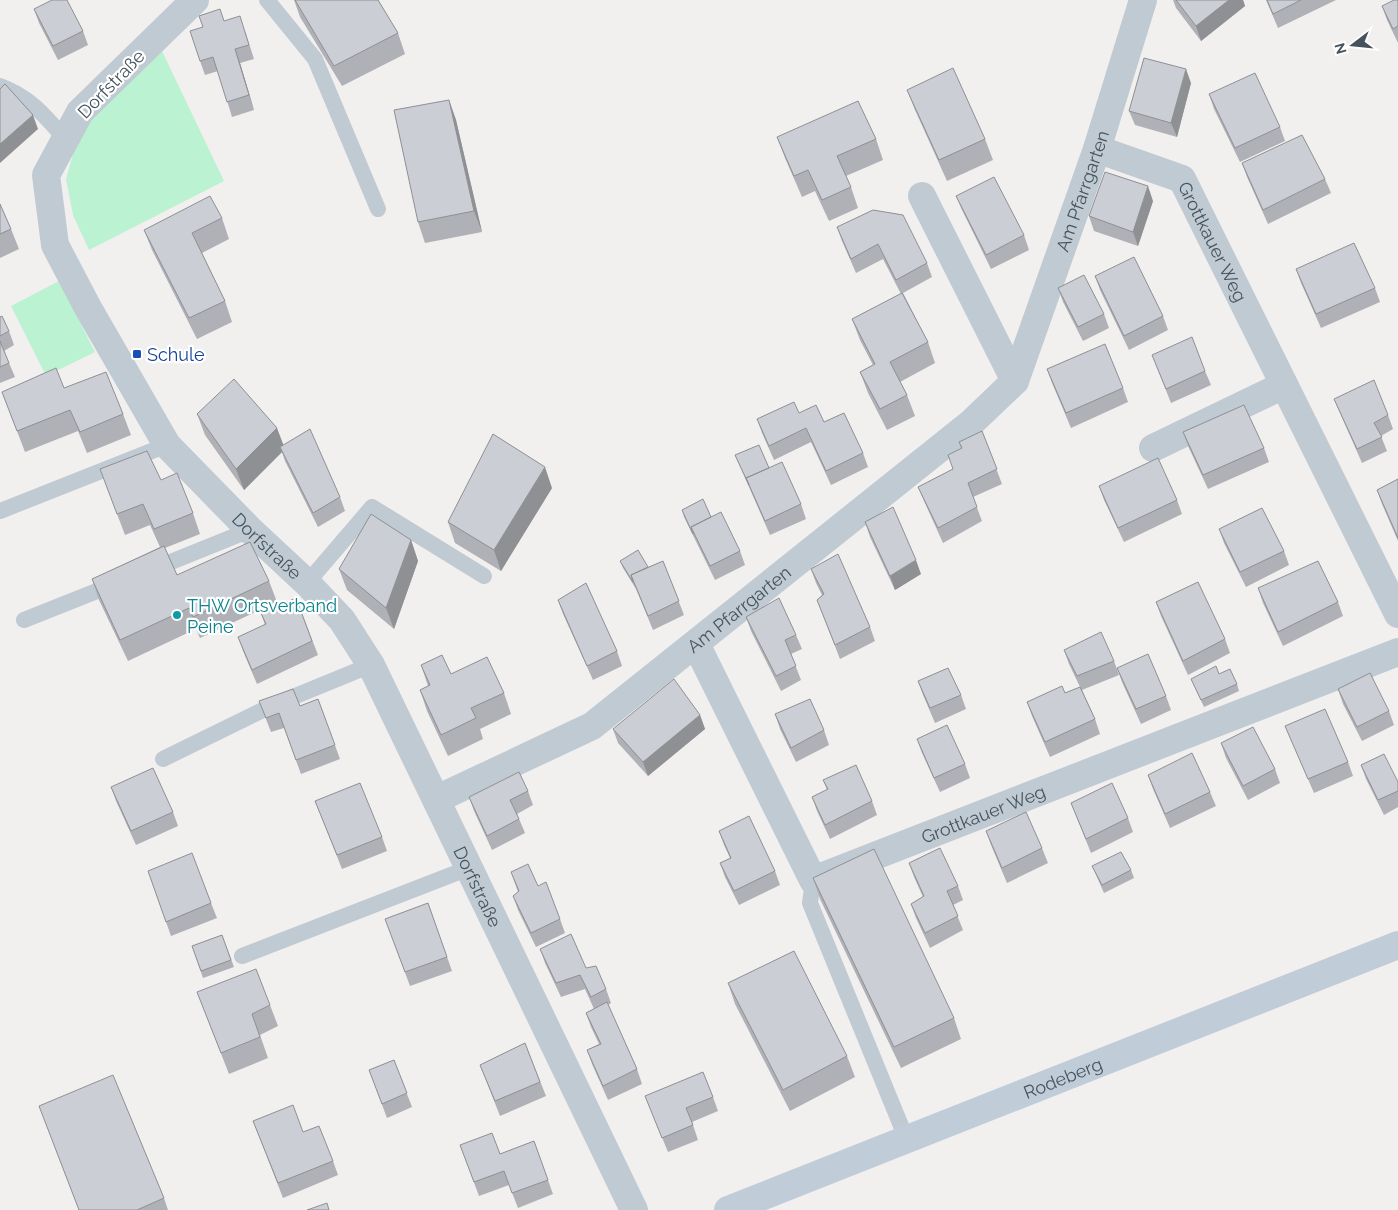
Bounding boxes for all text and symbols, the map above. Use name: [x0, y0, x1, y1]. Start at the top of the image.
north arrow: [1328, 20, 1378, 70]
text: N: [1331, 41, 1350, 56]
street label: Dorfstraße: [73, 45, 149, 123]
street label: Am Pfarrgarten: [1051, 128, 1113, 254]
street label: Grottkauer Weg: [1174, 178, 1252, 305]
place label: Schule: [147, 344, 205, 365]
marker: Schule: [131, 348, 143, 360]
street label: Dorfstraße: [228, 508, 306, 583]
street label: Am Pfarrgarten: [683, 561, 795, 657]
place label: THW Ortsverband Peine: [187, 595, 337, 637]
marker: THW Ortsverband Peine: [171, 609, 183, 621]
street label: Grottkauer Weg: [918, 780, 1048, 847]
street label: Dorfstraße: [449, 843, 506, 931]
street label: Rodeberg: [1020, 1053, 1105, 1103]

